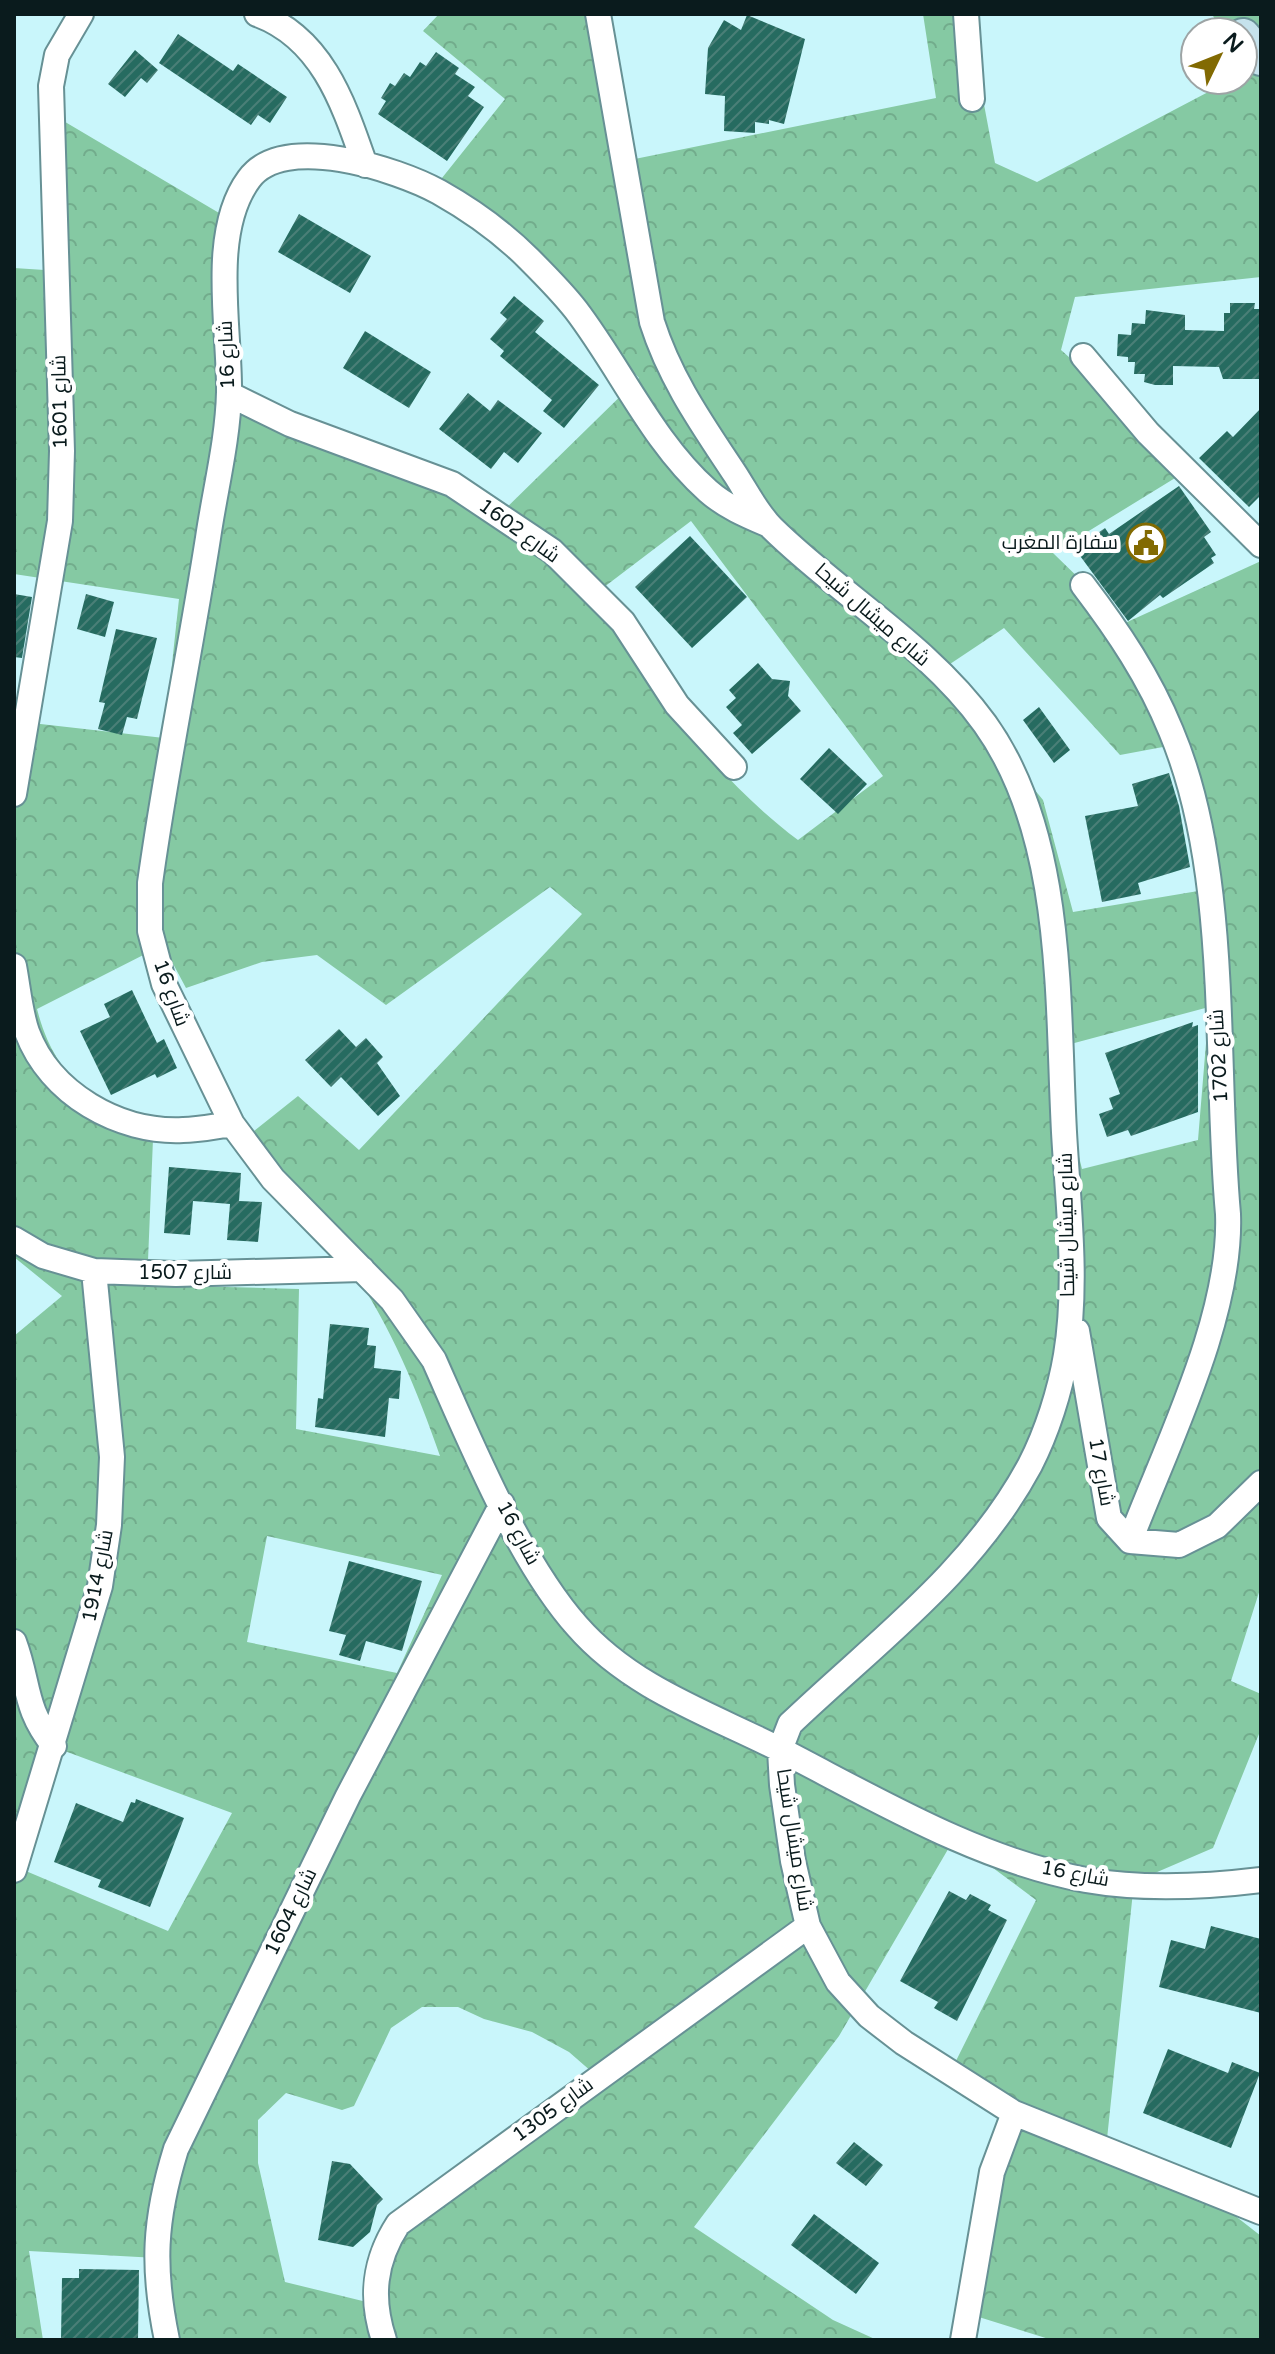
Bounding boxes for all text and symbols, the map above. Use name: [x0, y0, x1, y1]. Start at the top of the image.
north arrow: [1179, 16, 1259, 96]
text: N: [1217, 28, 1248, 58]
street label: شارع 16: [214, 320, 241, 390]
street label: شارع 1601: [47, 355, 74, 449]
street label: شارع 1602: [473, 494, 564, 569]
public building icon: سفارة المغرب: [1125, 522, 1167, 564]
place label: سفارة المغرب: [1002, 531, 1118, 555]
street label: شارع ميشال شيحا: [809, 558, 934, 672]
street label: شارع 16: [147, 956, 194, 1030]
street label: شارع 1702: [1205, 1008, 1234, 1104]
street label: شارع ميشال شيحا: [1054, 1152, 1081, 1298]
street label: شارع 1507: [138, 1261, 232, 1286]
street label: شارع 17: [1082, 1436, 1119, 1508]
street label: شارع 16: [490, 1497, 545, 1570]
street label: شارع 1914: [77, 1527, 120, 1625]
street label: شارع ميشال شيحا: [770, 1767, 817, 1913]
street label: شارع 16: [1039, 1856, 1111, 1893]
street label: شارع 1604: [260, 1864, 323, 1960]
street label: شارع 1305: [508, 2073, 599, 2148]

